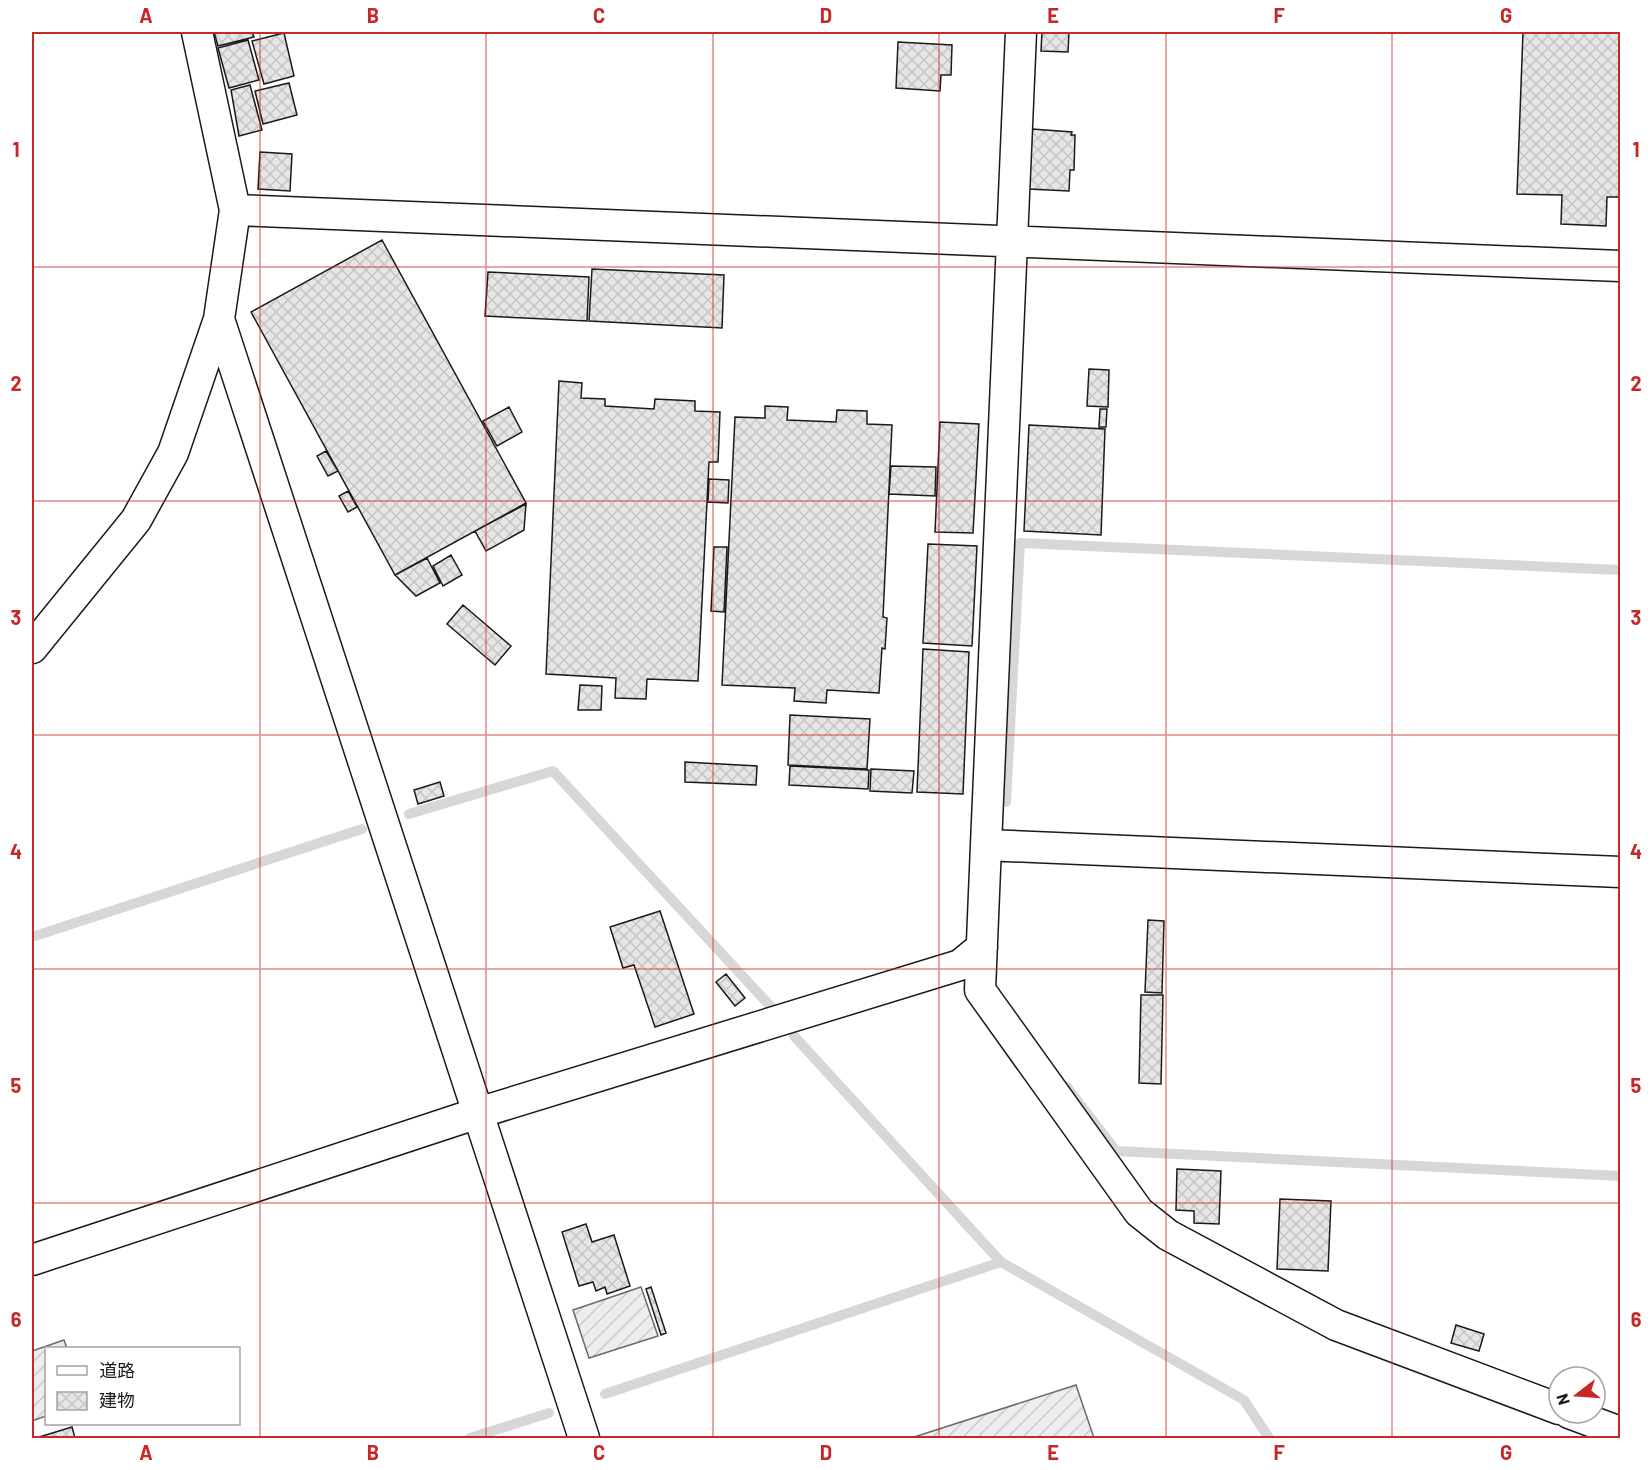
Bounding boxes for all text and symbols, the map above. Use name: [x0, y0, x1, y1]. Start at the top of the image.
text: A: [139, 3, 153, 27]
text: B: [367, 3, 379, 27]
text: C: [593, 3, 605, 27]
text: D: [820, 3, 832, 27]
text: E: [1047, 3, 1059, 27]
text: F: [1273, 3, 1285, 27]
text: G: [1500, 3, 1512, 27]
text: 1: [12, 137, 20, 161]
text: 1: [1632, 137, 1640, 161]
text: 2: [10, 371, 22, 395]
text: 2: [1630, 371, 1642, 395]
text: 3: [11, 605, 21, 629]
text: 3: [1631, 605, 1641, 629]
text: 4: [10, 839, 22, 863]
text: 4: [1630, 839, 1642, 863]
text: 5: [11, 1073, 22, 1097]
text: 5: [1631, 1073, 1642, 1097]
text: 6: [11, 1307, 22, 1331]
text: 6: [1631, 1307, 1642, 1331]
legend: [45, 1347, 240, 1425]
text: 道路: [99, 1359, 135, 1381]
north arrow: [1547, 1365, 1607, 1425]
text: 建物: [99, 1389, 135, 1411]
text: N: [1552, 1392, 1573, 1407]
text: A: [139, 1440, 153, 1464]
text: B: [367, 1440, 379, 1464]
text: C: [593, 1440, 605, 1464]
text: D: [820, 1440, 832, 1464]
text: E: [1047, 1440, 1059, 1464]
text: F: [1273, 1440, 1285, 1464]
text: G: [1500, 1440, 1512, 1464]

